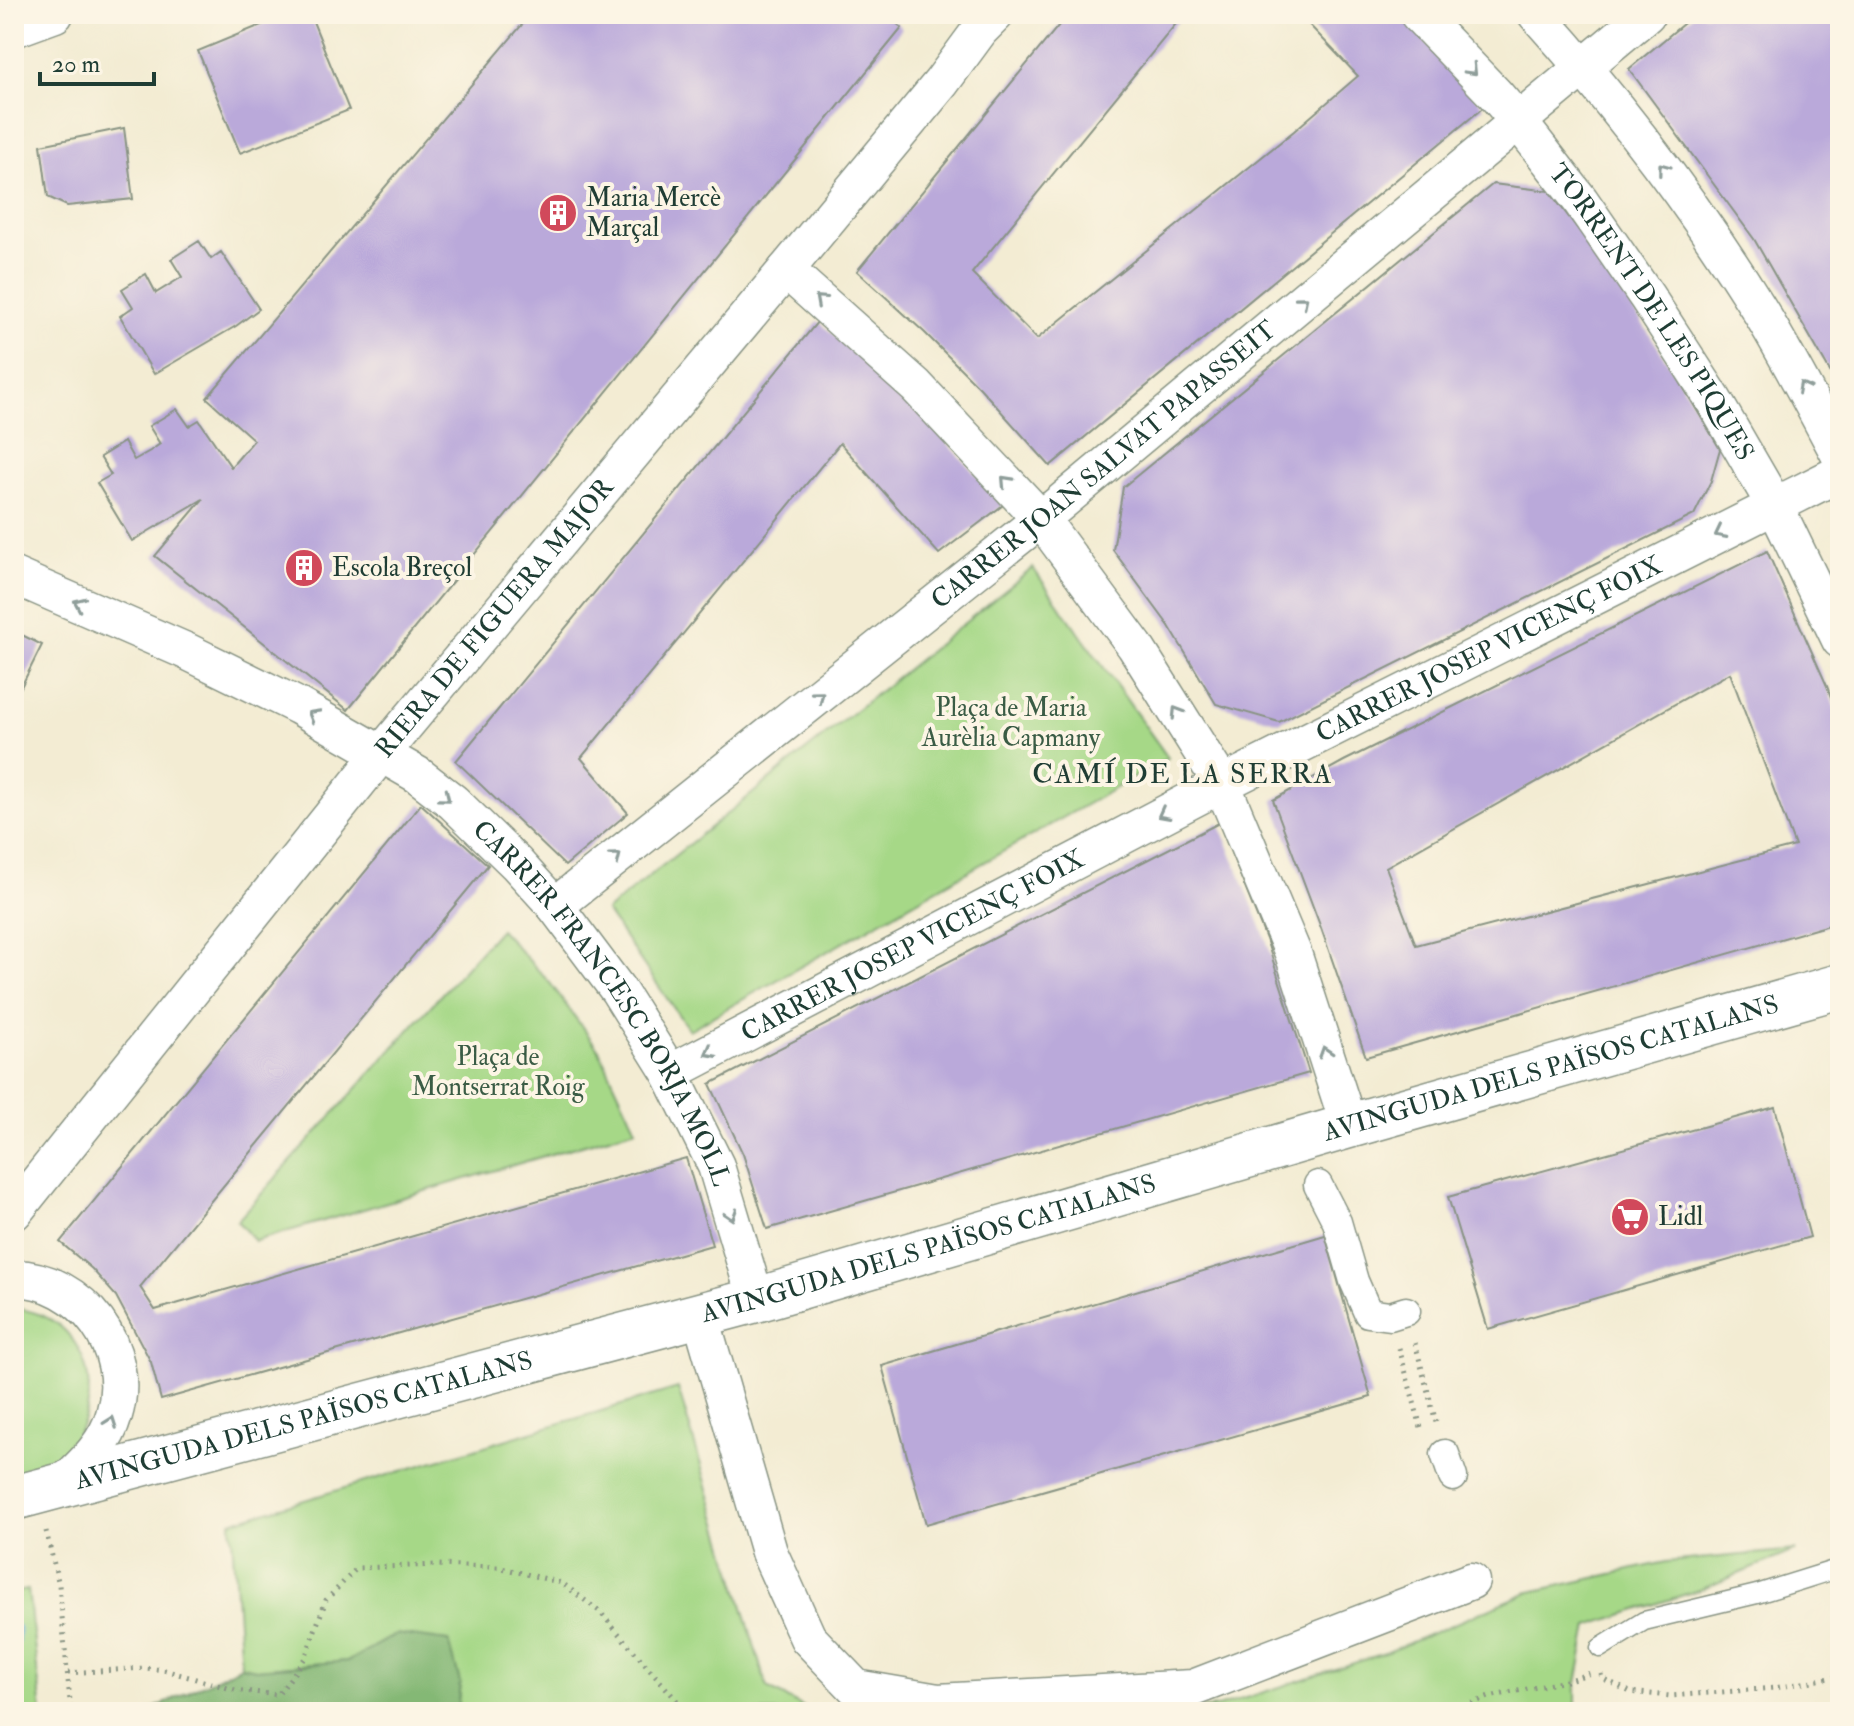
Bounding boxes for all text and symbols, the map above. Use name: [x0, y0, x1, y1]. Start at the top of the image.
scale bar: [40, 36, 154, 86]
text: 20 m: [52, 49, 101, 80]
one-way arrow: [1463, 61, 1478, 75]
street label: TORRENT DE LES PIQUES: [1542, 157, 1761, 466]
one-way arrow: [1658, 163, 1672, 177]
place label: Maria Mercè Marçal: [586, 182, 721, 244]
building icon: Maria Mercè Marçal: [537, 192, 579, 234]
one-way arrow: [814, 295, 829, 310]
one-way arrow: [1294, 296, 1308, 311]
street label: CARRER JOAN SALVAT PAPASSEIT: [925, 314, 1283, 616]
one-way arrow: [1797, 381, 1813, 396]
street label: RIERA DE FIGUERA MAJOR: [369, 471, 622, 764]
one-way arrow: [1000, 476, 1015, 490]
one-way arrow: [1714, 523, 1729, 539]
building icon: Escola Breçol: [283, 547, 325, 589]
street label: CARRER JOSEP VICENÇ FOIX: [1311, 549, 1667, 750]
place label: Escola Breçol: [332, 552, 472, 584]
one-way arrow: [72, 597, 87, 613]
one-way arrow: [810, 691, 825, 705]
park label: Plaça de Maria Aurèlia Capmany: [921, 692, 1101, 755]
one-way arrow: [1172, 706, 1187, 721]
one-way arrow: [308, 709, 322, 725]
district label: CAMÍ DE LA SERRA: [1032, 757, 1334, 792]
one-way arrow: [436, 787, 451, 802]
one-way arrow: [1157, 805, 1172, 820]
street label: CARRER FRANCESC BORJA MOLL: [466, 814, 737, 1190]
street label: CARRER JOSEP VICENÇ FOIX: [736, 843, 1090, 1049]
one-way arrow: [607, 853, 622, 867]
street label: AVINGUDA DELS PAÏSOS CATALANS: [1319, 988, 1782, 1149]
park label: Plaça de Montserrat Roig: [411, 1041, 586, 1103]
one-way arrow: [703, 1042, 718, 1057]
one-way arrow: [1318, 1045, 1334, 1059]
street label: AVINGUDA DELS PAÏSOS CATALANS: [697, 1167, 1160, 1330]
supermarket icon: Lidl: [1609, 1196, 1651, 1238]
place label: Lidl: [1658, 1201, 1703, 1233]
one-way arrow: [722, 1207, 738, 1221]
street label: AVINGUDA DELS PAÏSOS CATALANS: [71, 1344, 536, 1497]
one-way arrow: [101, 1416, 117, 1430]

